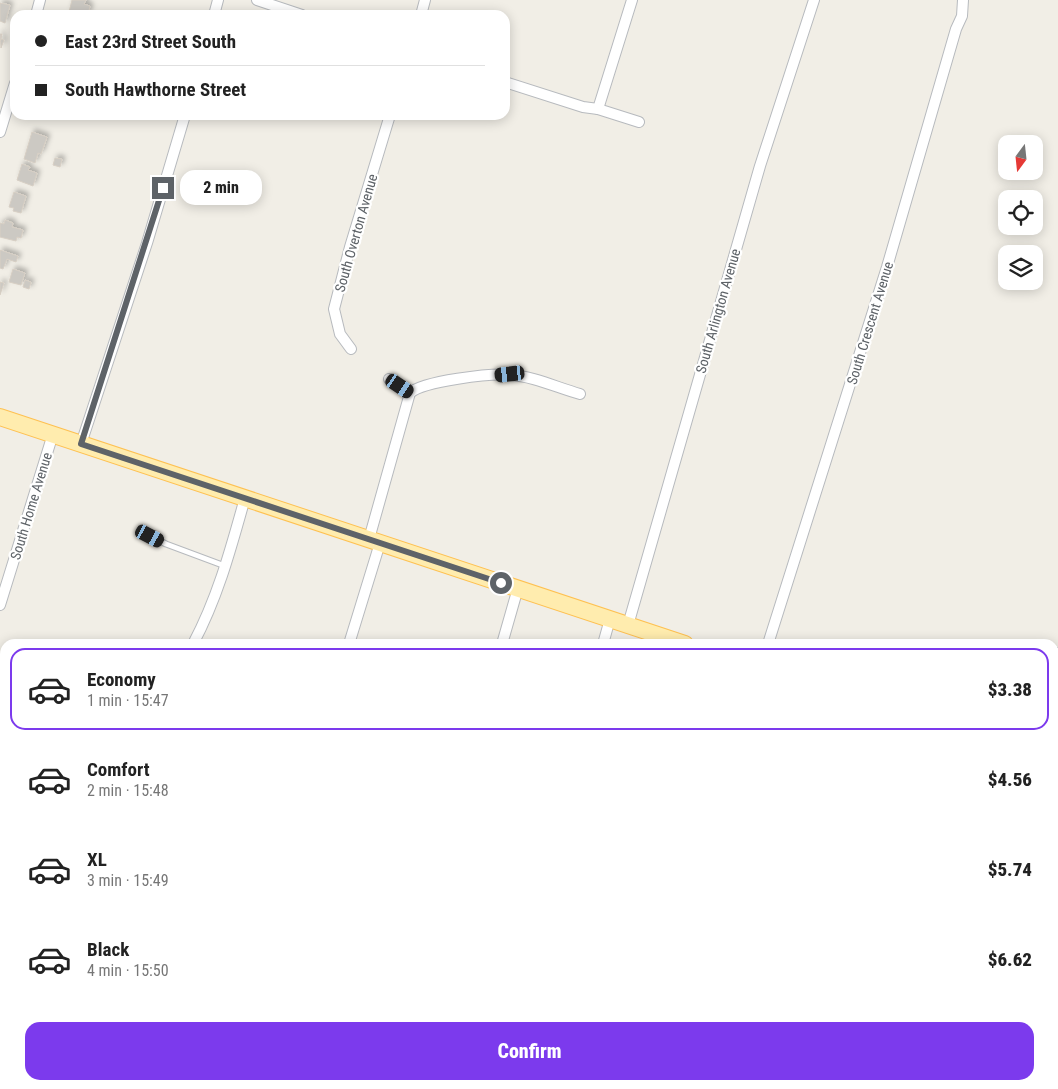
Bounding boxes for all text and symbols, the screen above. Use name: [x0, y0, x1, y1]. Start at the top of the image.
text: East 23rd Street South: [65, 30, 236, 53]
text: South Hawthorne Street: [65, 78, 246, 101]
north arrow: [998, 135, 1042, 180]
map controls: [998, 135, 1043, 290]
callout: 2 min: [180, 170, 263, 206]
street label: South Overton Avenue: [331, 172, 381, 294]
route end: [152, 177, 174, 199]
text: 2 min: [203, 178, 239, 197]
button: locate: [998, 190, 1043, 235]
button: layers: [998, 245, 1043, 290]
street label: South Arlington Avenue: [693, 246, 744, 375]
street label: South Crescent Avenue: [844, 259, 896, 386]
car: [494, 365, 525, 383]
car: [383, 371, 416, 401]
street label: South Home Avenue: [7, 450, 55, 562]
car: [133, 522, 166, 550]
route start: [490, 572, 512, 594]
icon: car: [27, 667, 72, 712]
text: Economy: [87, 668, 156, 691]
text: $3.38: [988, 678, 1032, 701]
text: 1 min · 15:47: [87, 691, 169, 710]
icon: car: [27, 757, 72, 802]
text: Comfort: [87, 758, 150, 781]
text: $4.56: [988, 768, 1032, 791]
text: 2 min · 15:48: [87, 781, 169, 800]
icon: car: [27, 847, 72, 892]
text: XL: [87, 848, 107, 871]
text: $5.74: [988, 858, 1032, 881]
text: 3 min · 15:49: [87, 871, 169, 890]
icon: car: [27, 937, 72, 982]
text: Black: [87, 938, 129, 961]
text: $6.62: [988, 948, 1032, 971]
text: 4 min · 15:50: [87, 961, 169, 980]
button: Confirm: [25, 1022, 1034, 1080]

